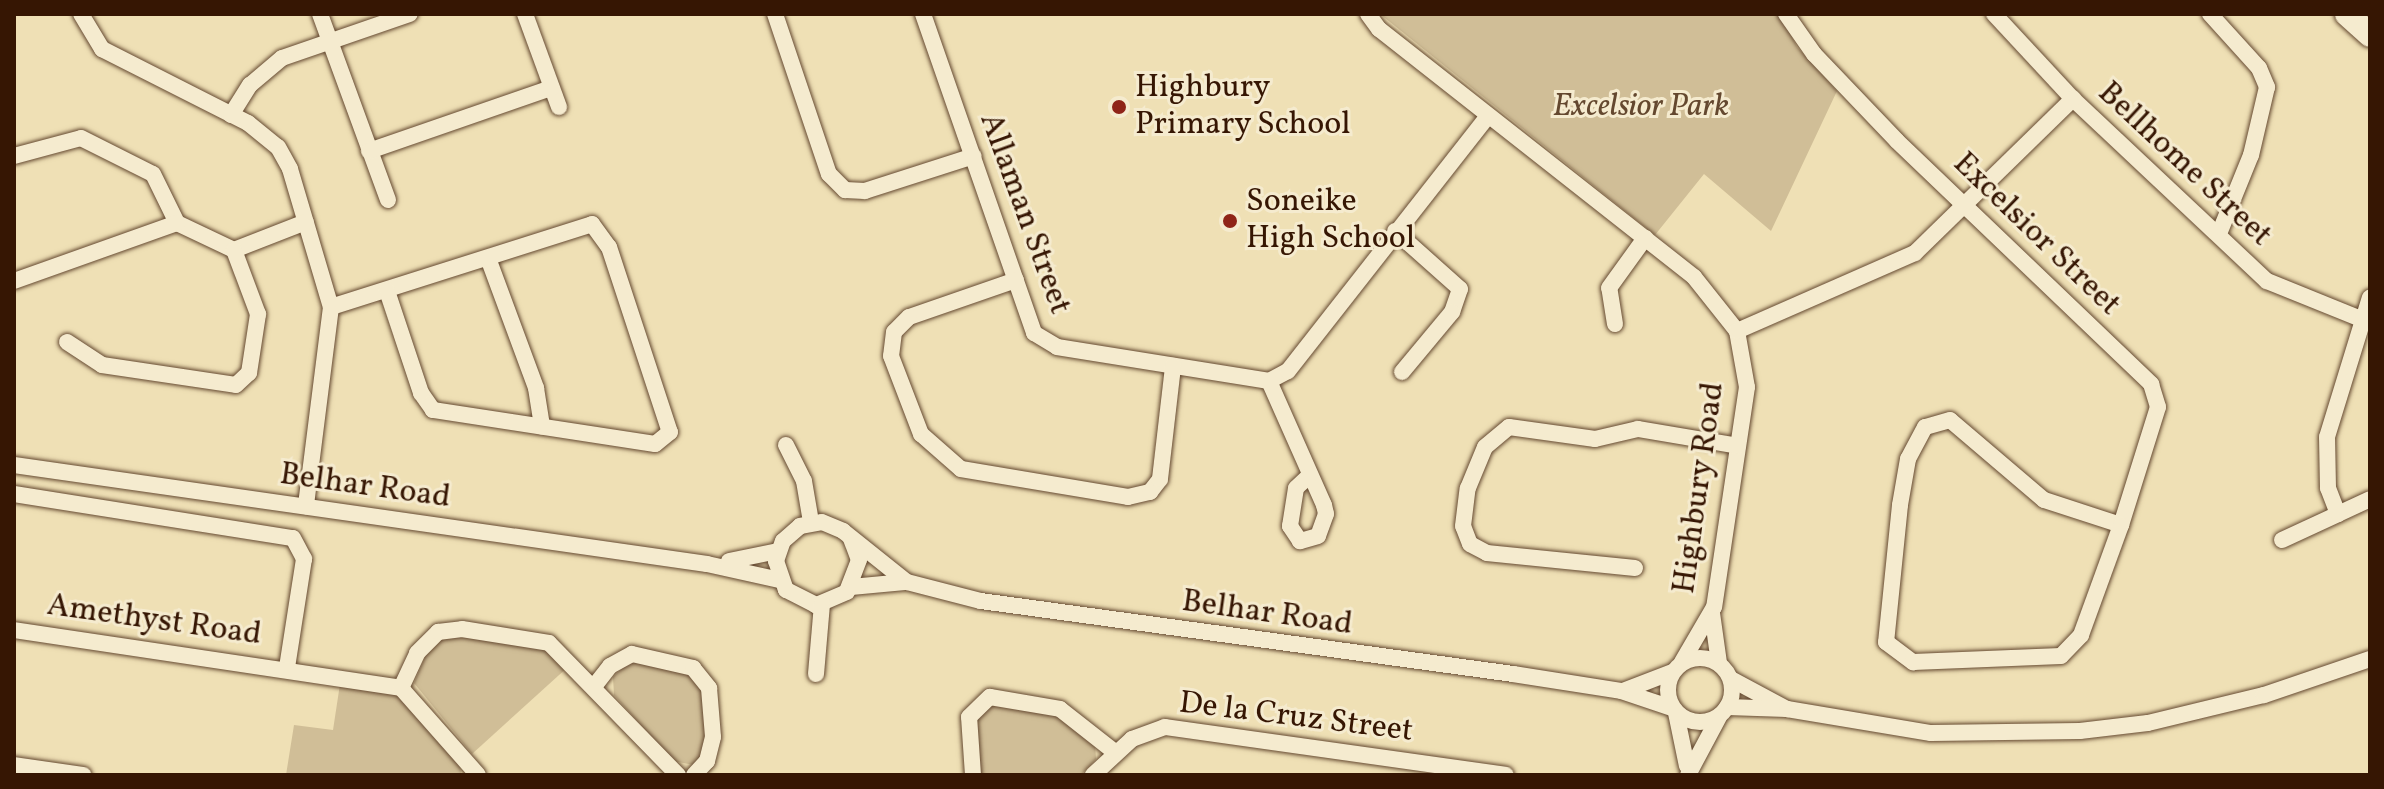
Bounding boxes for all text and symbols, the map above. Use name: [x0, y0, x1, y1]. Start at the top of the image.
place label: Highbury Primary School: [1135, 70, 1352, 145]
street label: Bellhome Street: [2089, 75, 2279, 255]
park label: Excelsior Park: [1553, 88, 1729, 126]
marker: Highbury Primary School: [1110, 98, 1128, 116]
street label: Allaman Street: [970, 108, 1078, 320]
street label: Excelsior Street: [1944, 145, 2128, 325]
place label: Soneike High School: [1246, 184, 1415, 259]
marker: Soneike High School: [1221, 212, 1239, 230]
street label: Highbury Road: [1666, 379, 1734, 597]
street label: Belhar Road: [277, 456, 453, 518]
street label: Belhar Road: [1179, 583, 1355, 645]
street label: Amethyst Road: [44, 587, 264, 655]
street label: De la Cruz Street: [1177, 685, 1415, 751]

